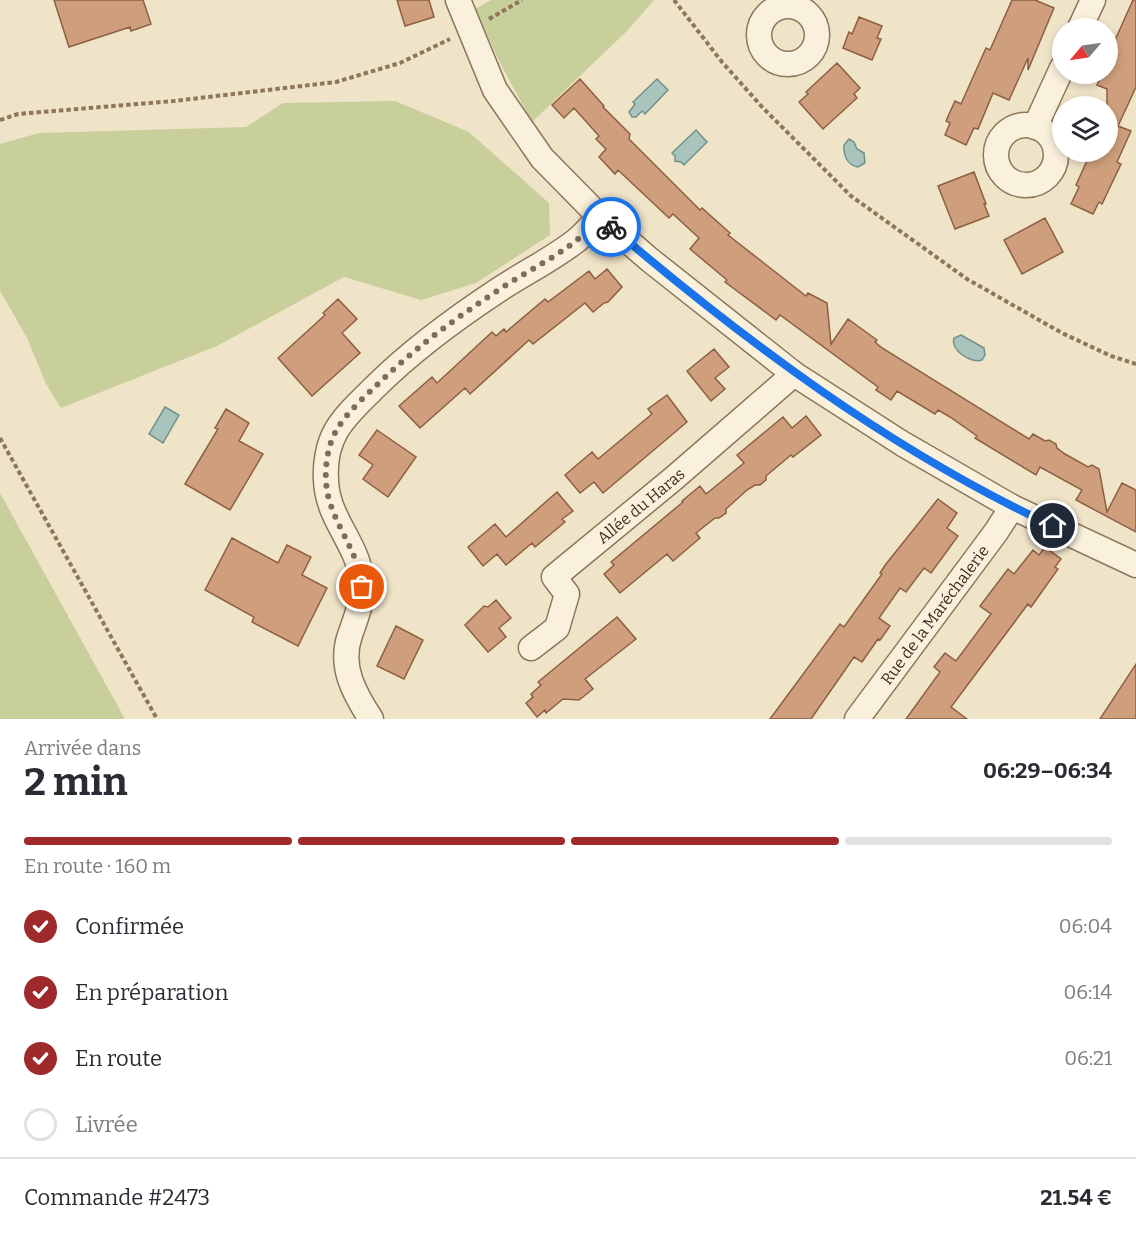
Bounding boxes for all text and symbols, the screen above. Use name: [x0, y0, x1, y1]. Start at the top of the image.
north arrow: [1052, 18, 1118, 84]
map controls: [1052, 18, 1118, 162]
button: layers: [1052, 96, 1118, 162]
courier: [581, 197, 641, 257]
icon: bike: [595, 211, 628, 244]
street label: Allée du Haras: [593, 464, 688, 547]
pin: [1027, 500, 1078, 551]
icon: home: [1036, 509, 1069, 542]
street label: Rue de la Maréchalerie: [877, 541, 992, 688]
pin: [336, 561, 387, 612]
icon: bag: [345, 570, 378, 603]
text: Arrivée dans: [24, 736, 141, 760]
text: 06:29–06:34: [983, 757, 1112, 784]
text: 2 min: [24, 759, 128, 805]
text: En route · 160 m: [24, 854, 171, 878]
icon: check: [24, 910, 57, 943]
text: Confirmée: [75, 913, 184, 940]
text: 06:04: [1059, 914, 1112, 938]
icon: check: [24, 976, 57, 1009]
text: En préparation: [75, 979, 228, 1006]
text: 06:14: [1063, 980, 1112, 1004]
icon: check: [24, 1042, 57, 1075]
text: En route: [75, 1045, 162, 1072]
text: 06:21: [1064, 1046, 1112, 1070]
text: Livrée: [75, 1111, 138, 1138]
text: Commande #2473: [24, 1184, 210, 1211]
text: 21.54 €: [1040, 1184, 1112, 1211]

